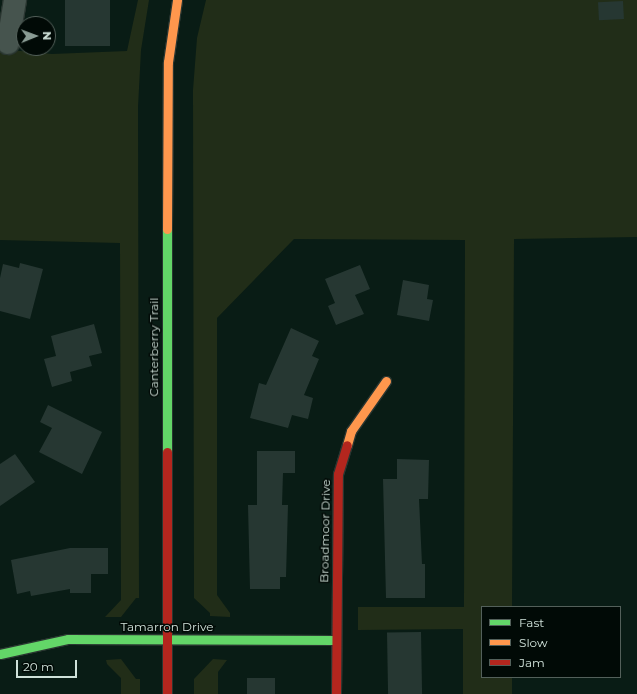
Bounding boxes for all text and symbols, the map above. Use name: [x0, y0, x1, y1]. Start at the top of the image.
north arrow: [16, 16, 56, 56]
text: N: [40, 31, 54, 40]
street label: Canterberry Trail: [147, 297, 161, 397]
street label: Broadmoor Drive: [317, 479, 333, 583]
legend: [481, 606, 621, 678]
text: Fast: [519, 615, 544, 630]
street label: Tamarron Drive: [120, 620, 214, 634]
text: Slow: [519, 635, 548, 650]
scale bar: [18, 652, 79, 678]
text: Jam: [519, 655, 545, 670]
text: 20 m: [23, 659, 54, 674]

